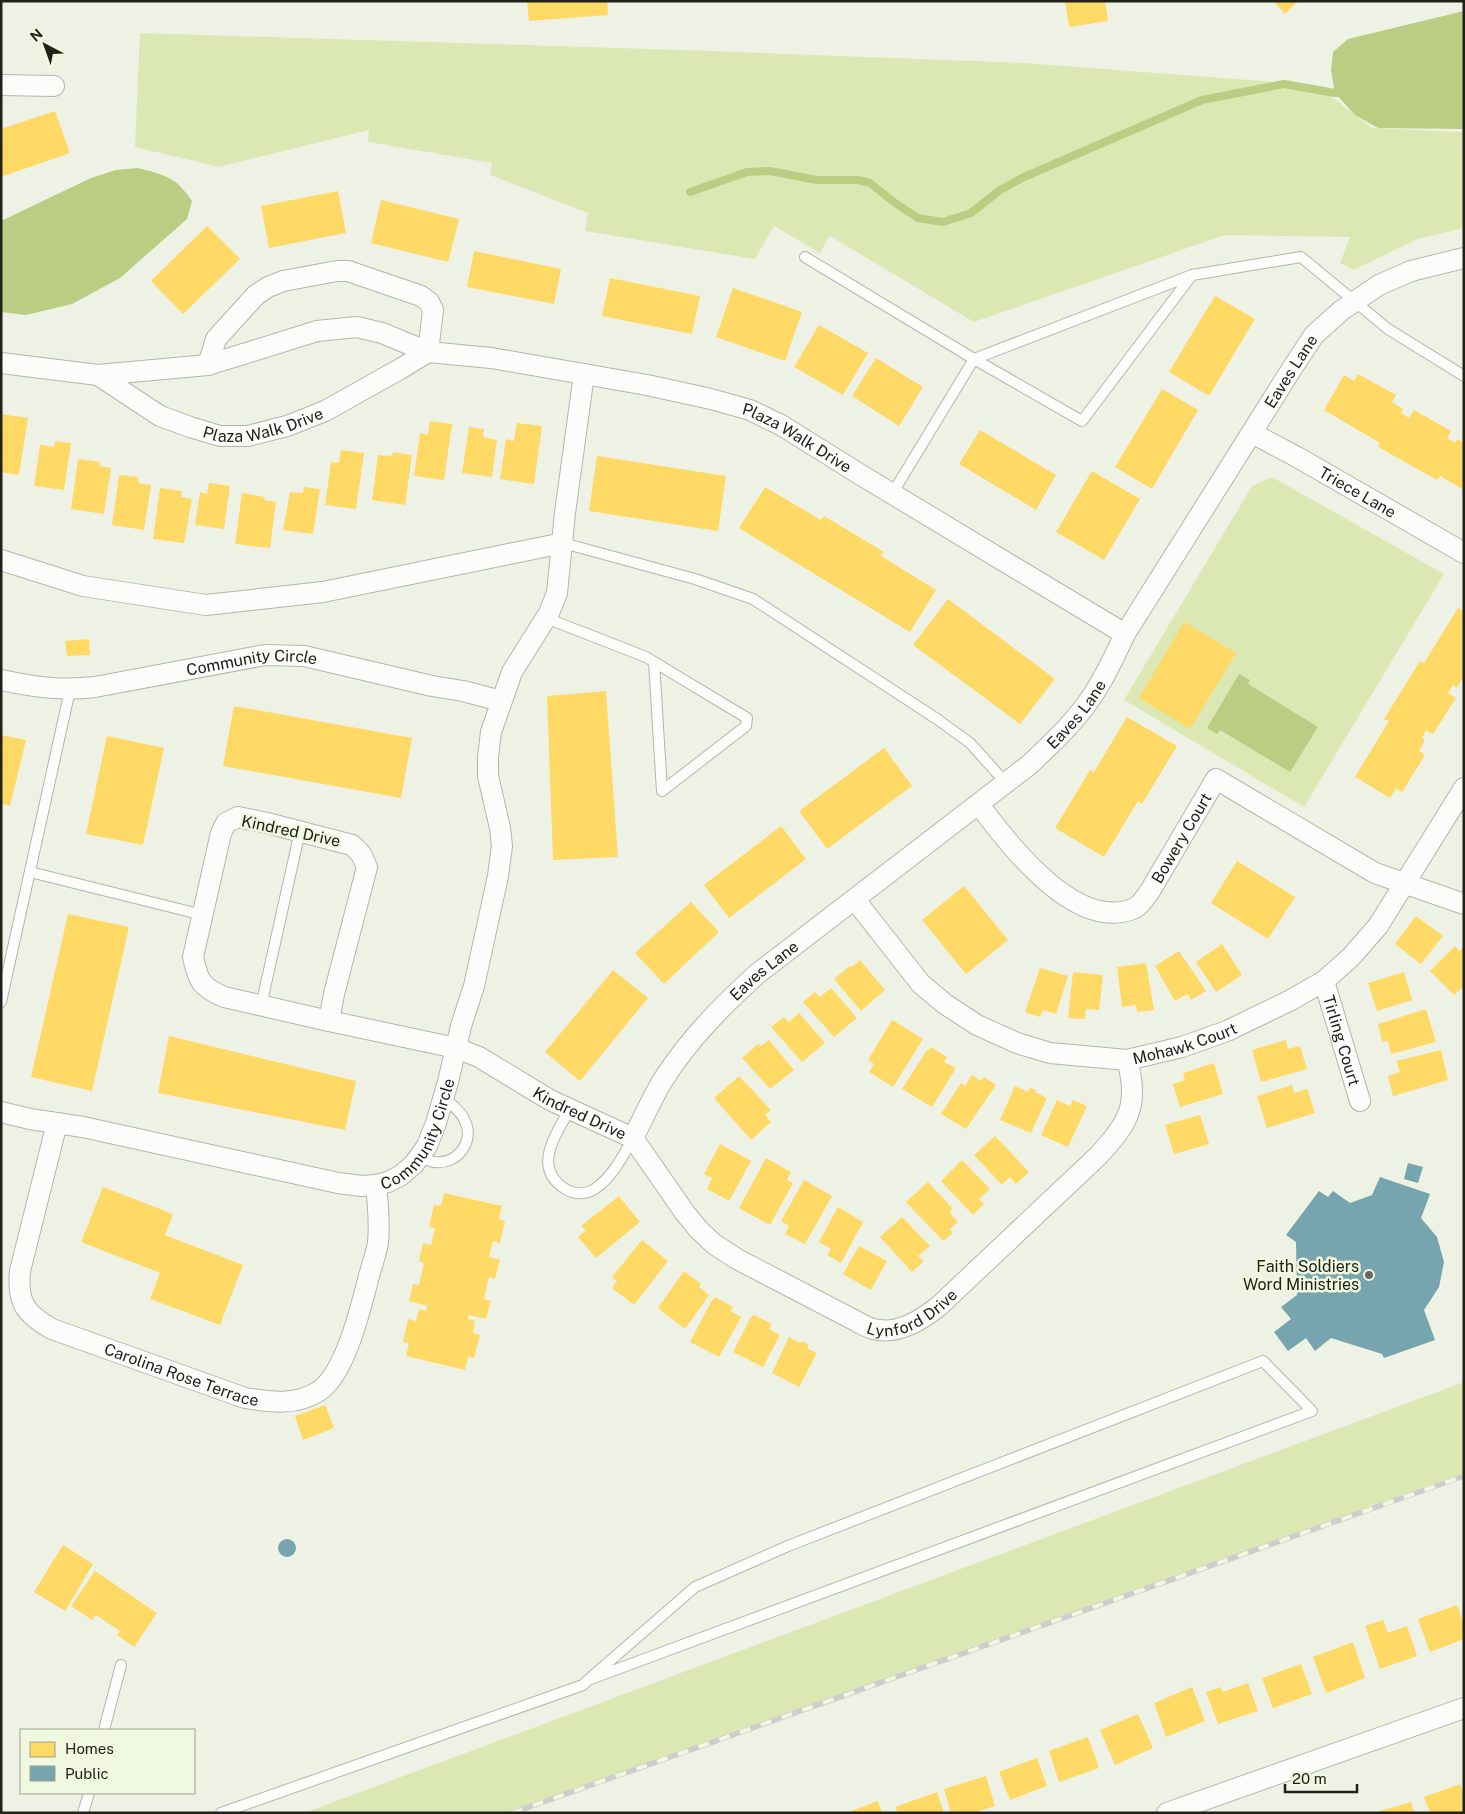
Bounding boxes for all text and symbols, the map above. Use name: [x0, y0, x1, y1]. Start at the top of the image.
north arrow: [20, 20, 70, 70]
text: N: [27, 26, 46, 45]
street label: Eaves Lane: [1260, 331, 1321, 411]
street label: Plaza Walk Drive: [740, 399, 855, 476]
street label: Plaza Walk Drive: [201, 403, 326, 446]
street label: Triece Lane: [1316, 462, 1400, 522]
street label: Community Circle: [185, 645, 319, 679]
street label: Eaves Lane: [1043, 676, 1110, 753]
street label: Bowery Court: [1147, 789, 1215, 887]
street label: Kindred Drive: [240, 811, 342, 851]
street label: Eaves Lane: [726, 936, 802, 1004]
street label: Tirling Court: [1319, 993, 1364, 1088]
street label: Mohawk Court: [1131, 1018, 1240, 1068]
street label: Community Circle: [379, 1076, 458, 1193]
street label: Kindred Drive: [530, 1083, 629, 1143]
place label: Faith Soldiers Word Ministries: [1243, 1257, 1359, 1294]
marker: Faith Soldiers Word Ministries: [1363, 1269, 1375, 1281]
street label: Lynford Drive: [864, 1285, 961, 1340]
street label: Carolina Rose Terrace: [102, 1339, 260, 1410]
legend: [20, 1729, 195, 1794]
text: Homes: [65, 1740, 114, 1757]
scale bar: [1285, 1762, 1358, 1794]
text: Public: [65, 1765, 109, 1782]
text: 20 m: [1292, 1770, 1327, 1787]

